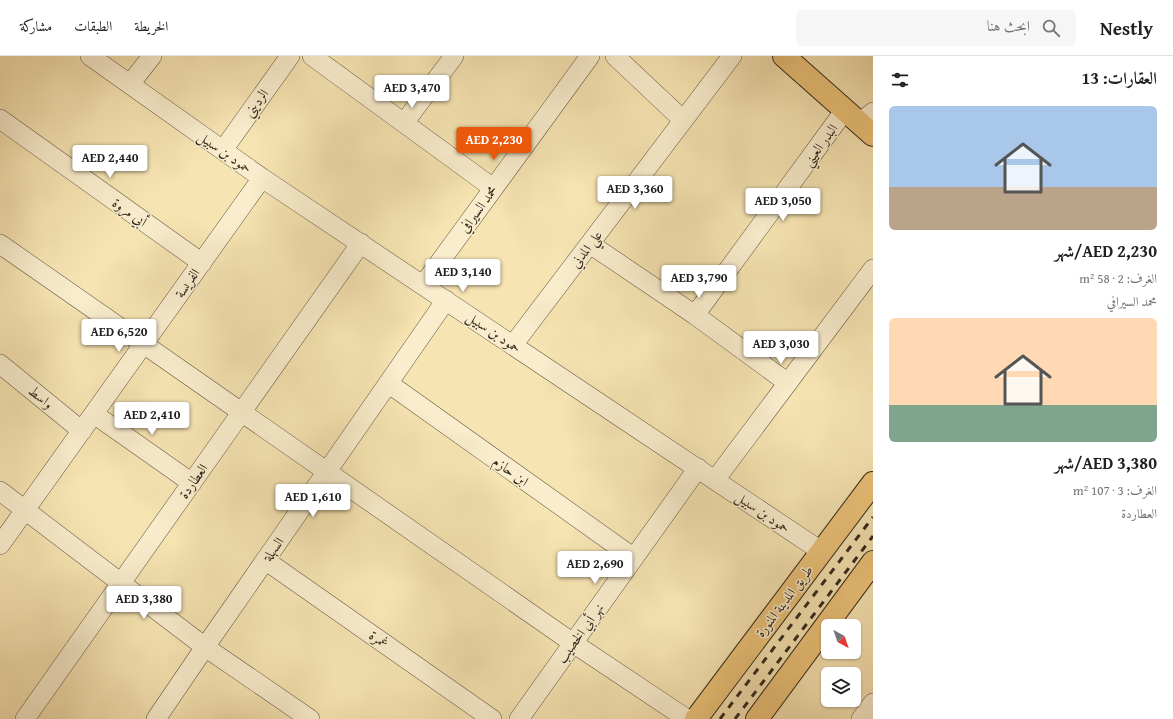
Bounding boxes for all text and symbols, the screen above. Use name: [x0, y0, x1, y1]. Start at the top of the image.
search box: [796, 10, 1076, 46]
text: Nestly: [1100, 14, 1153, 42]
text: ابحث هنا: [987, 15, 1030, 36]
text: مشاركة: [20, 16, 52, 36]
text: الطبقات: [74, 16, 112, 36]
text: الخريطة: [134, 16, 168, 36]
icon: search: [1040, 17, 1062, 39]
text: العقارات: 13: [1081, 65, 1157, 90]
icon: filters: [889, 69, 911, 91]
pin: AED 3,470: [366, 75, 458, 109]
text: AED 3,470: [383, 78, 441, 97]
street label: الرديني: [239, 85, 276, 123]
street label: البدر العيني: [798, 120, 845, 172]
street label: حمود بن سبيل: [193, 126, 256, 179]
pin: AED 2,230: [448, 127, 540, 161]
text: AED 2,230: [465, 130, 523, 149]
icon: home: [987, 132, 1059, 204]
pin: AED 2,440: [64, 145, 156, 179]
text: AED 2,440: [81, 148, 139, 167]
pin: AED 3,360: [589, 176, 681, 210]
text: AED 3,360: [606, 179, 664, 198]
street label: محمد السيرافي: [454, 181, 504, 238]
pin: AED 3,050: [737, 188, 829, 222]
text: AED 3,050: [754, 191, 812, 210]
street label: أبي مروة: [107, 193, 152, 233]
street label: علي المدني: [565, 226, 609, 274]
text: AED 2,230/شهر: [1055, 238, 1157, 263]
pin: AED 3,140: [417, 259, 509, 293]
text: AED 3,140: [434, 262, 492, 281]
street label: الفريسة: [170, 264, 204, 302]
pin: AED 3,790: [653, 265, 745, 299]
text: AED 3,790: [670, 268, 728, 287]
text: الغرف: 2 · 58 m²: [1079, 269, 1157, 288]
text: محمد السيرافي: [1107, 292, 1157, 311]
street label: حمود بن سبيل: [462, 306, 525, 358]
pin: AED 6,520: [73, 319, 165, 353]
text: AED 6,520: [90, 322, 148, 341]
pin: AED 3,030: [735, 331, 827, 365]
text: AED 3,030: [752, 334, 810, 353]
icon: home: [987, 344, 1059, 416]
street label: واسط: [24, 381, 58, 413]
pin: AED 2,410: [106, 402, 198, 436]
text: AED 2,410: [123, 405, 181, 424]
text: AED 3,380/شهر: [1055, 450, 1157, 475]
street label: ابن حازم: [487, 451, 533, 493]
street label: العطاردة: [174, 459, 212, 503]
text: الغرف: 3 · 107 m²: [1073, 481, 1157, 500]
pin: AED 1,610: [267, 484, 359, 518]
street label: حمود بن سبيل: [731, 486, 794, 538]
text: AED 1,610: [284, 487, 342, 506]
text: العطاردة: [1121, 504, 1157, 523]
street label: السهلة: [257, 533, 289, 566]
pin: AED 2,690: [549, 551, 641, 585]
text: AED 2,690: [566, 554, 624, 573]
street label: طريق المدينة المنورة: [750, 561, 818, 641]
pin: AED 3,380: [98, 586, 190, 620]
text: AED 3,380: [115, 589, 173, 608]
street label: نهر أبي الخصيب: [551, 599, 610, 668]
north arrow: [821, 619, 861, 659]
map controls: [821, 619, 861, 707]
street label: غمرة: [365, 625, 393, 653]
button: layers: [821, 667, 861, 707]

